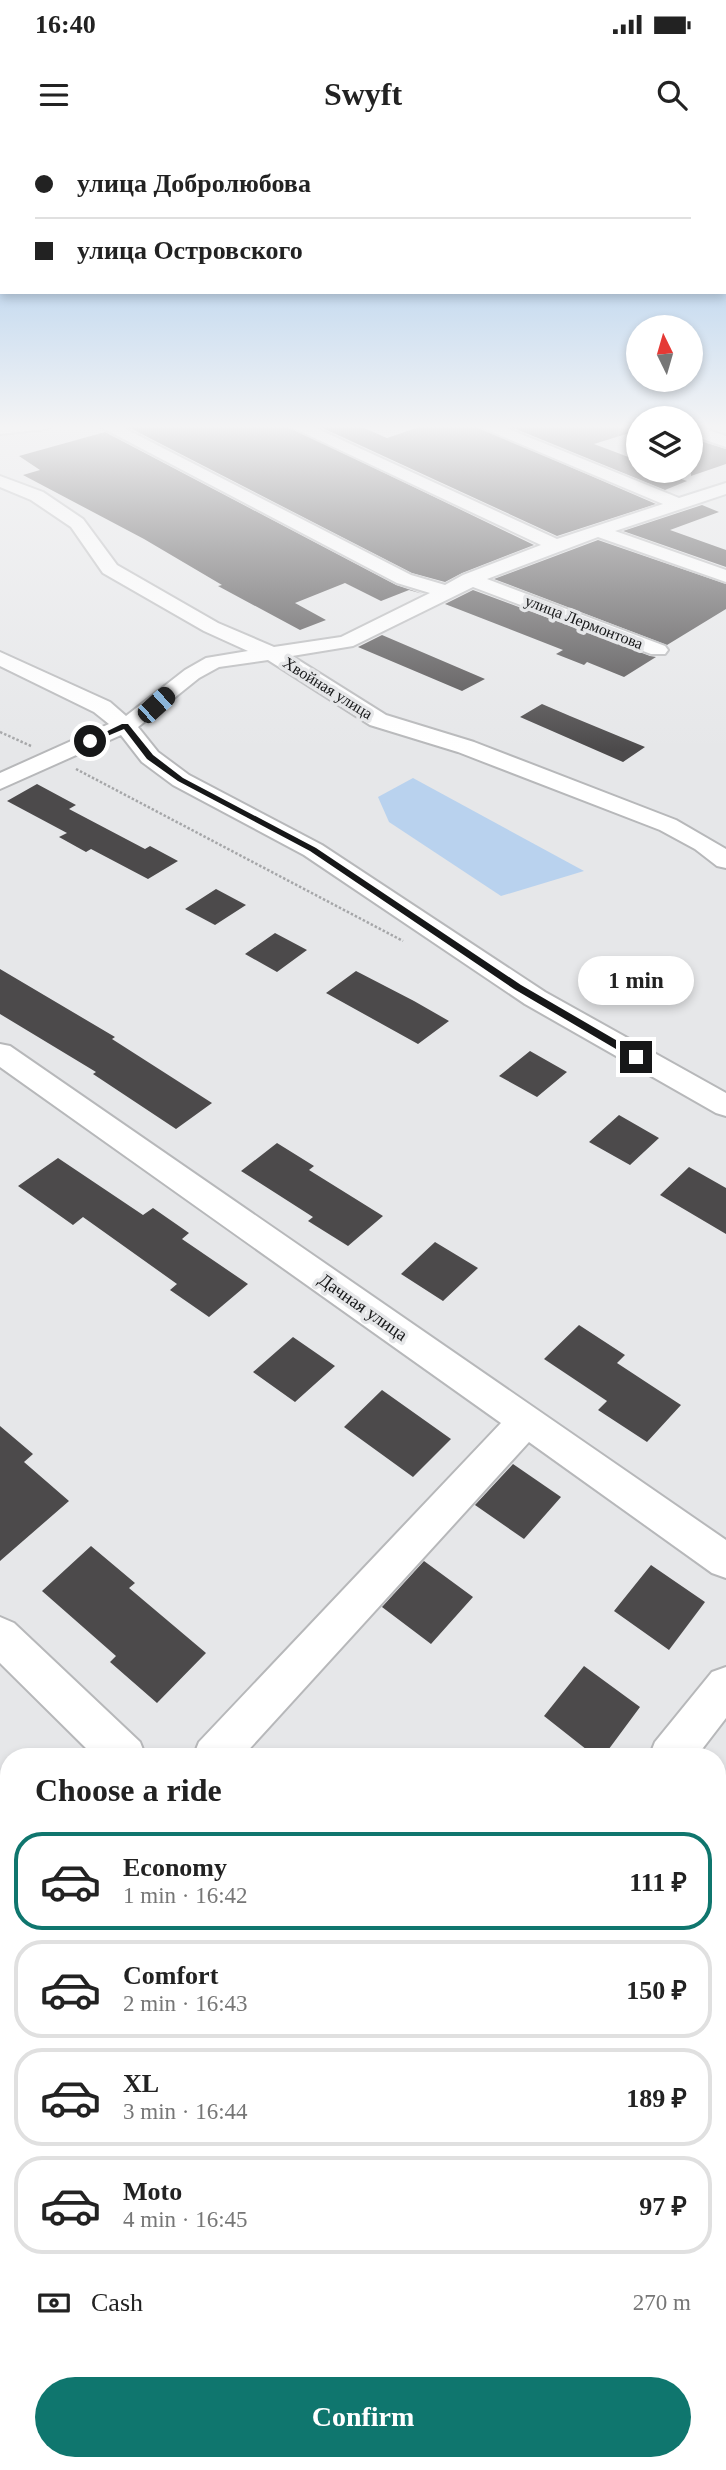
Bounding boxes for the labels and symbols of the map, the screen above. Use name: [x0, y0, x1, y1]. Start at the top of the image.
north arrow: [626, 315, 704, 392]
street label: улица Лермонтова: [522, 592, 645, 653]
street label: Хвойная улица: [280, 654, 376, 723]
car: [134, 683, 179, 727]
route start: [74, 725, 106, 757]
callout: 1 min: [578, 956, 694, 1004]
route end: [620, 1041, 652, 1073]
street label: Дачная улица: [315, 1269, 411, 1345]

